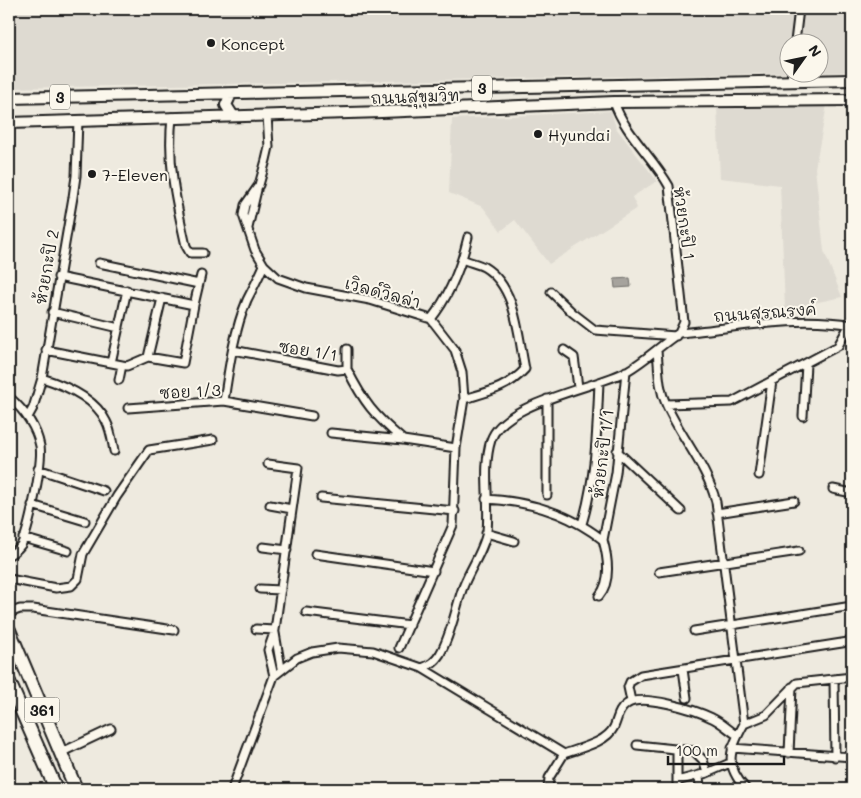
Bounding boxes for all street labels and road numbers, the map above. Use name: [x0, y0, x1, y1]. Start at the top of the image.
road number: 3: [472, 76, 492, 100]
road number: 3: [50, 84, 70, 110]
street label: ถนนสุขุมวิท: [370, 84, 460, 111]
street label: ห้วยกะปิ 1: [669, 185, 701, 261]
street label: ห้วยกะปิ 2: [29, 228, 63, 306]
street label: เวิลด์วิลล่า: [343, 272, 423, 312]
street label: ถนนสุรณรงค์: [713, 298, 818, 329]
street label: ซอย 1/1: [277, 335, 339, 365]
street label: ซอย 1/3: [159, 379, 221, 403]
street label: ห้วยกะปิ 1/1: [586, 408, 618, 500]
road number: 361: [24, 698, 60, 722]

